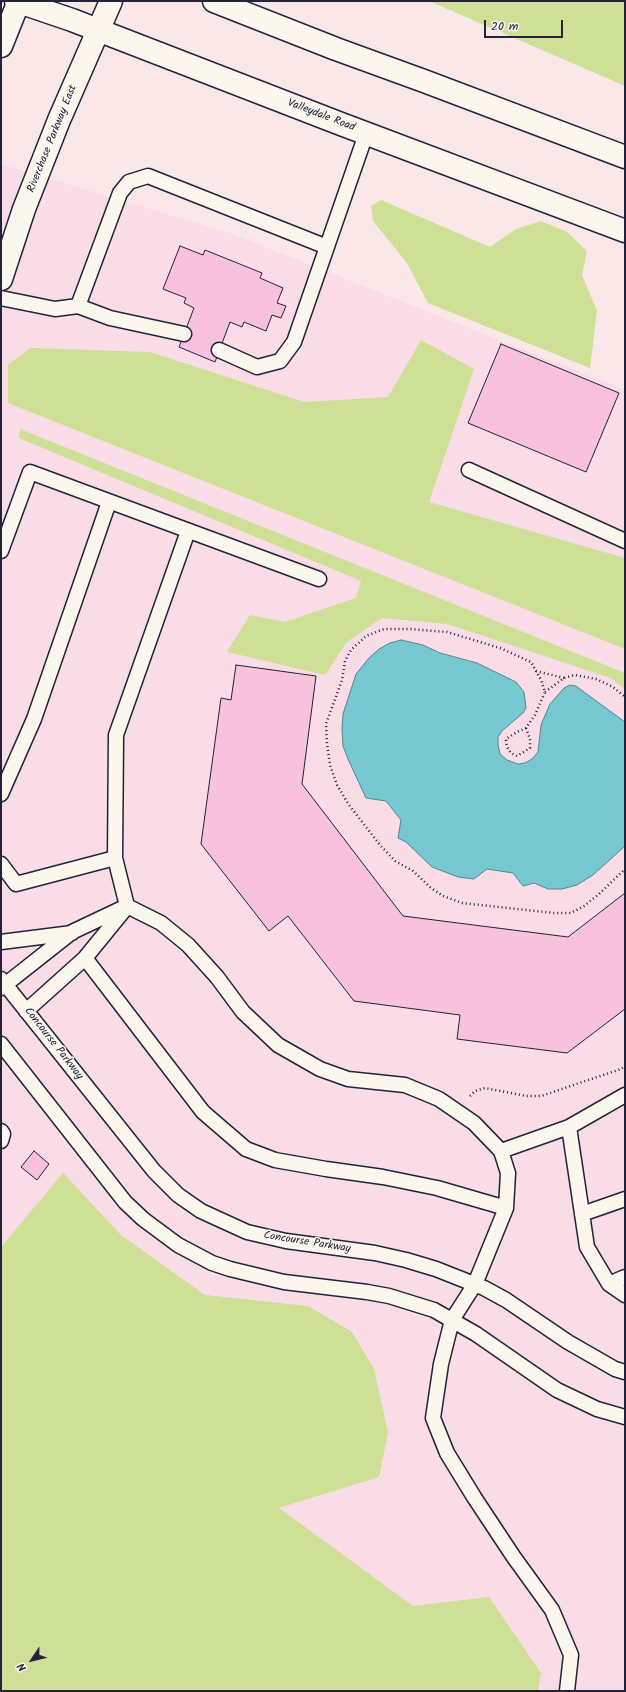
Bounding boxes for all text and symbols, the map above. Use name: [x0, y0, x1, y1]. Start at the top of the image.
scale bar: [486, 12, 565, 38]
text: 20 m: [491, 17, 518, 36]
street label: Riverchase Parkway East: [25, 83, 81, 195]
street label: Valleydale Road: [285, 97, 357, 135]
street label: Concourse Parkway: [21, 1005, 85, 1083]
street label: Concourse Parkway: [263, 1230, 351, 1256]
north arrow: [12, 1640, 52, 1680]
text: N: [13, 1659, 32, 1675]

